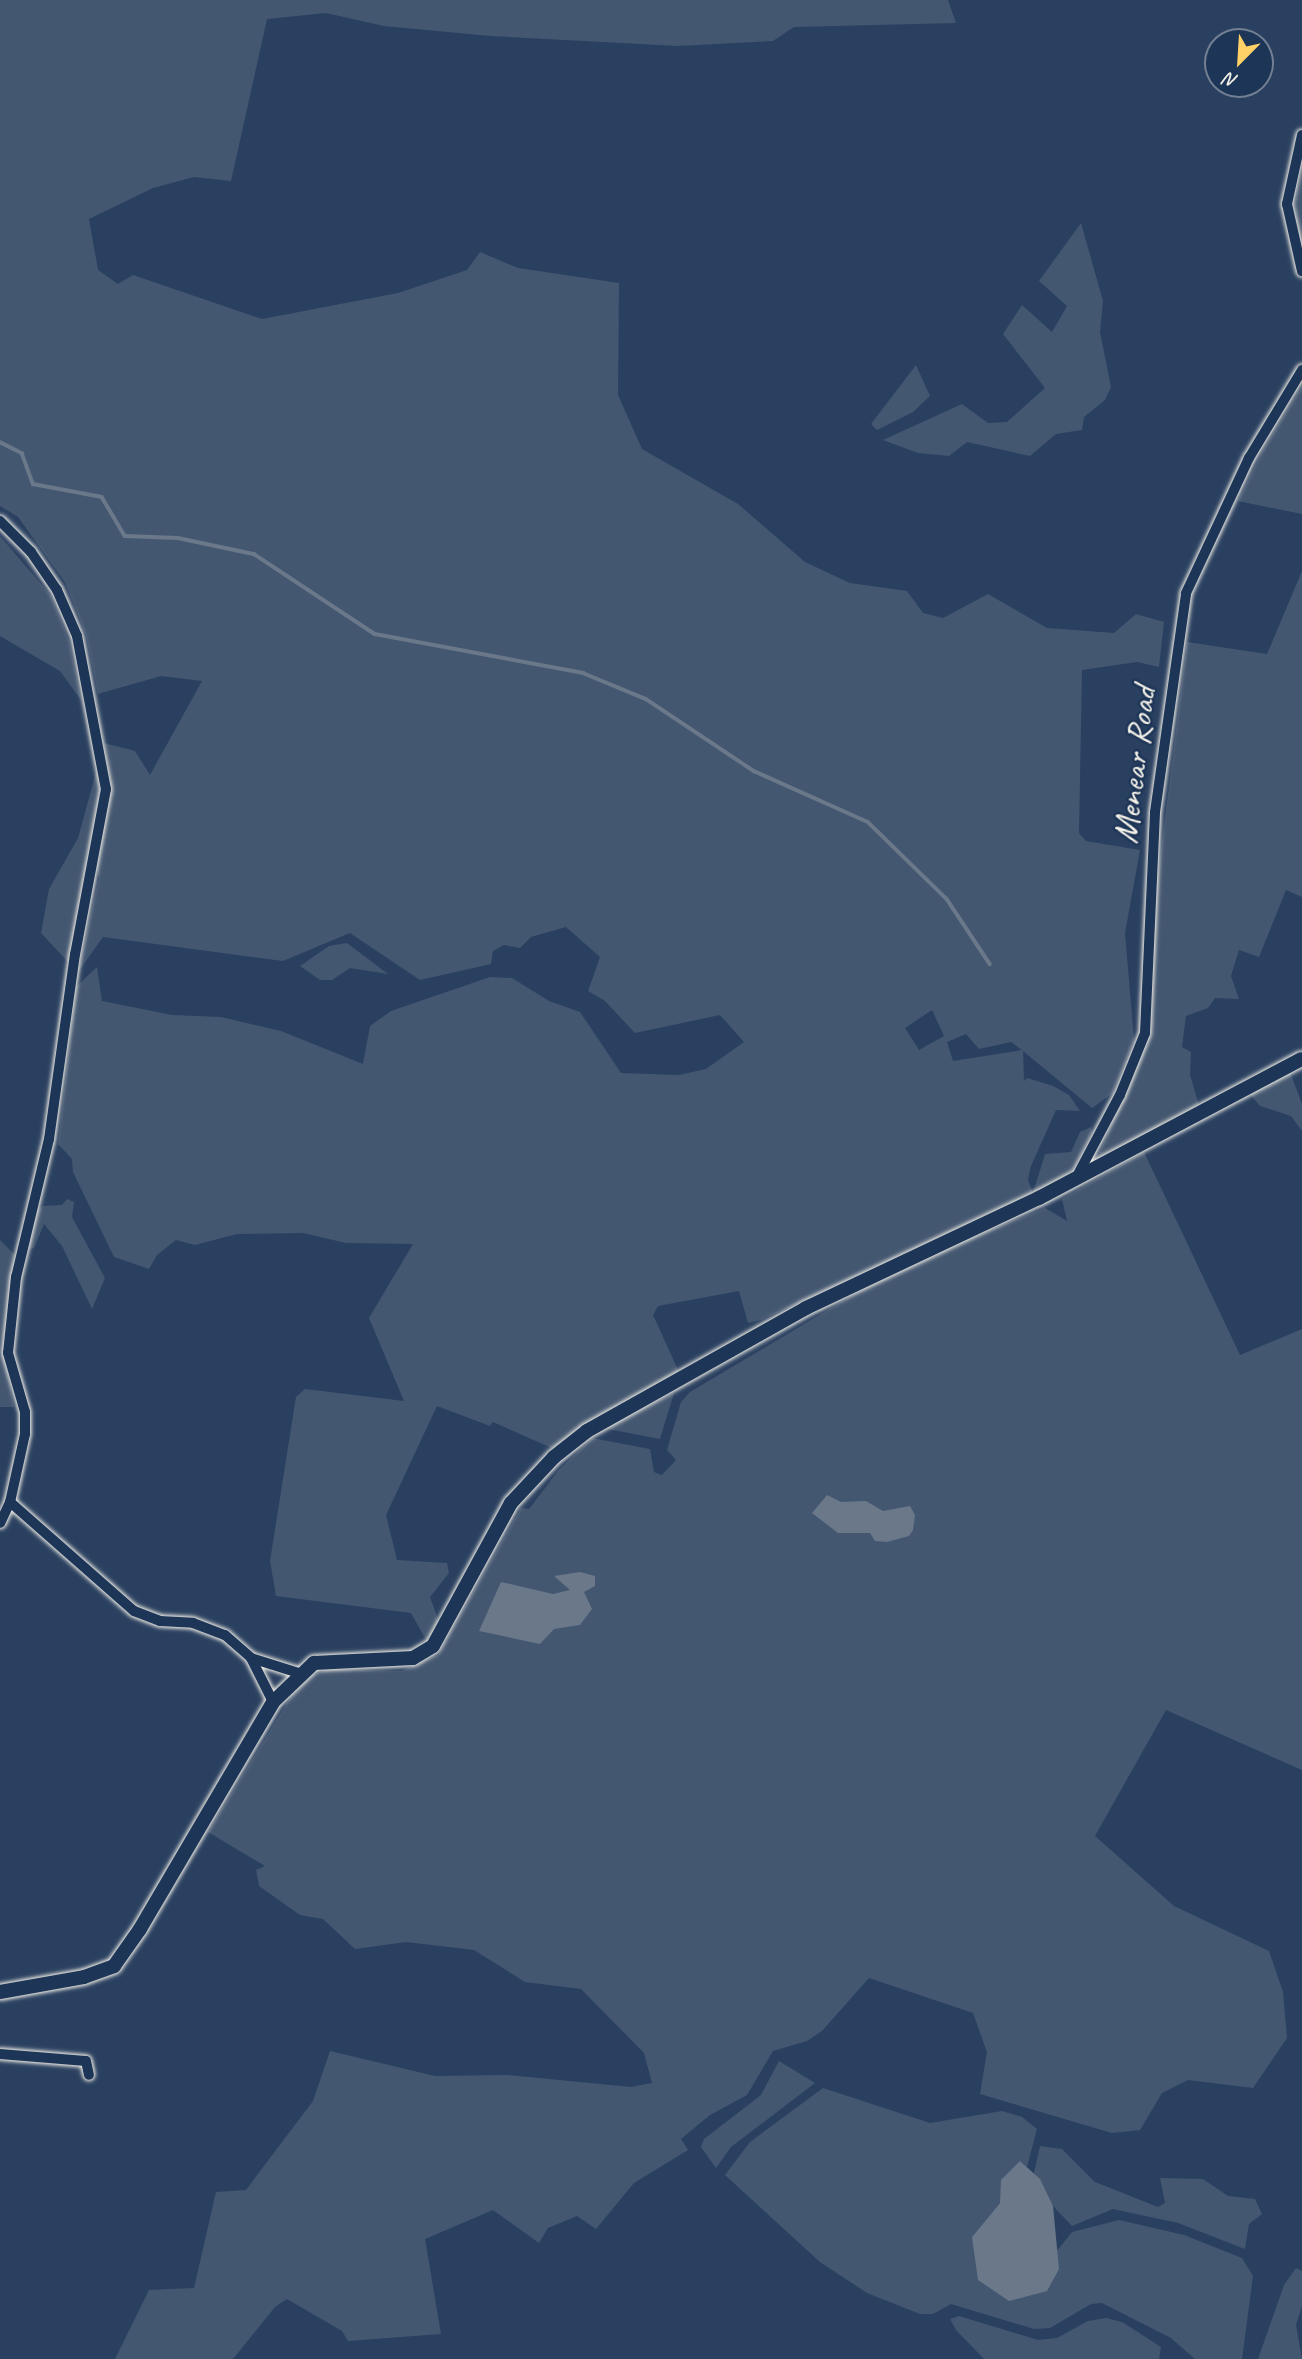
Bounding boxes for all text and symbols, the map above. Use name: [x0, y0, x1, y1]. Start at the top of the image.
north arrow: [1204, 28, 1274, 98]
text: N: [1221, 67, 1242, 94]
street label: Menear Road: [1105, 684, 1165, 846]

